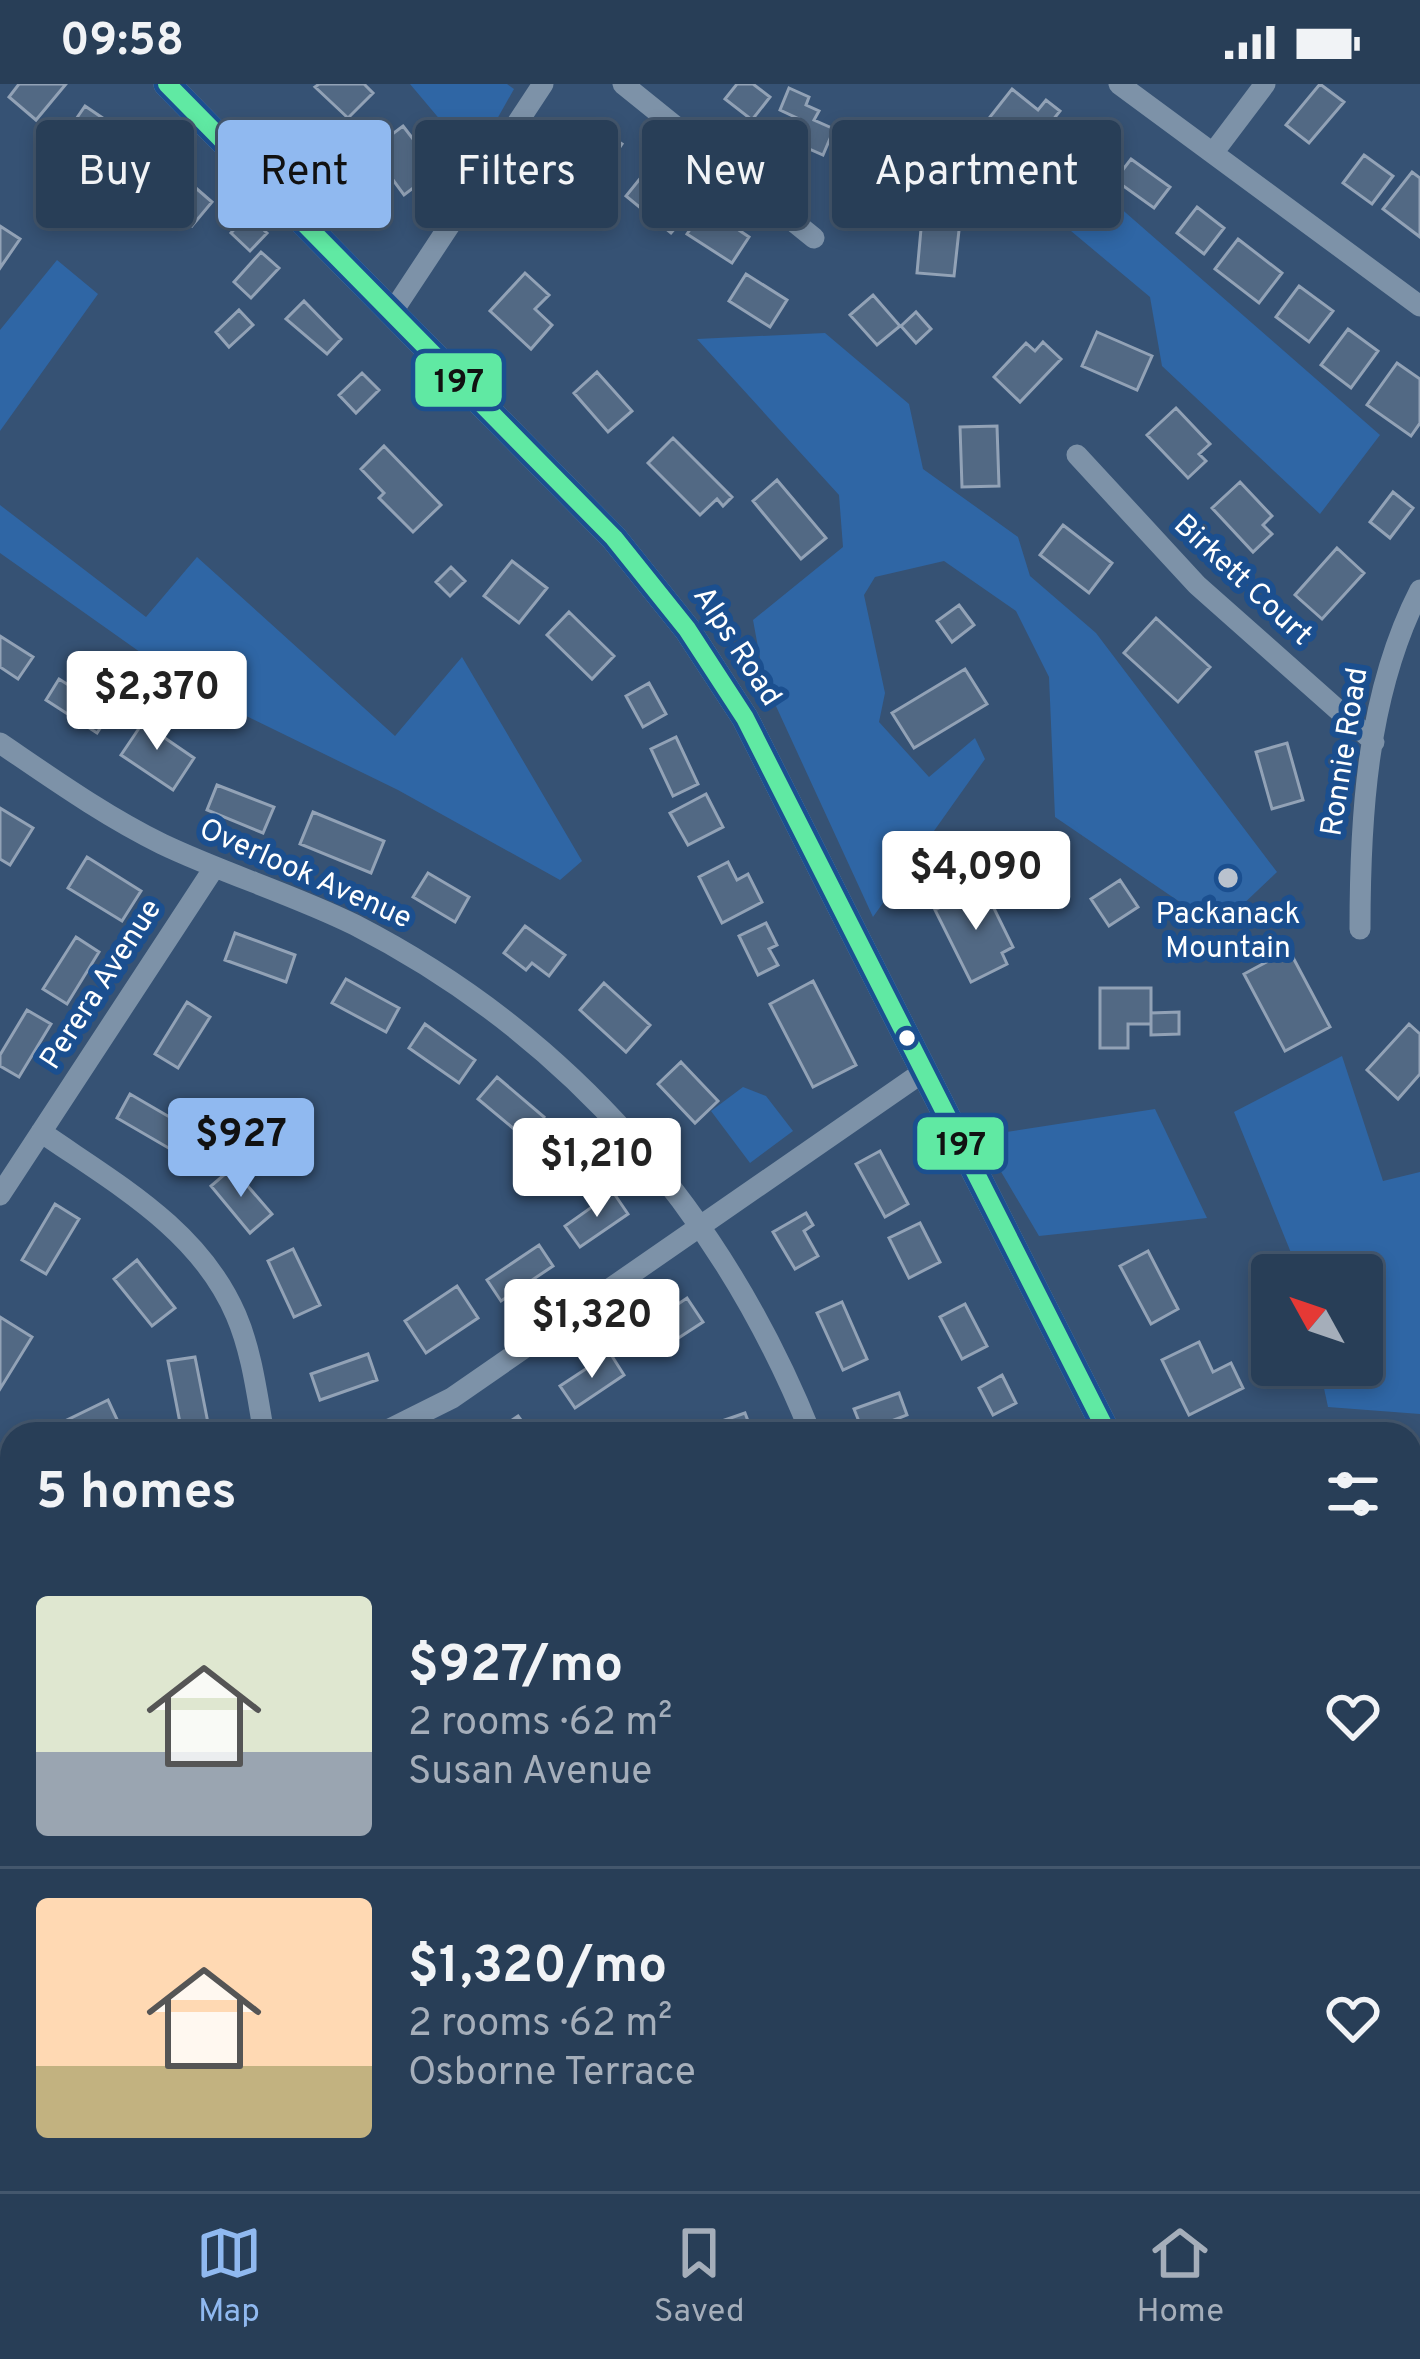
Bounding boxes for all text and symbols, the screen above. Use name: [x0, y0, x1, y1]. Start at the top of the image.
text: 09:58: [60, 14, 184, 71]
chip: Buy: [36, 120, 194, 228]
chip: Rent: [218, 120, 391, 228]
chip: Filters: [415, 120, 618, 228]
chip: New: [642, 120, 808, 228]
chip: Apartment: [832, 120, 1121, 228]
line badge: 197: [413, 351, 504, 409]
text: 197: [434, 363, 484, 405]
street label: Birkett Court: [1165, 508, 1319, 654]
street label: Alps Road: [684, 580, 788, 714]
pin: $2,370: [59, 651, 255, 753]
text: $2,370: [94, 665, 220, 714]
street label: Ronnie Road: [1314, 665, 1378, 839]
street label: Overlook Avenue: [193, 812, 417, 938]
pin: $4,090: [878, 831, 1074, 933]
text: $4,090: [909, 845, 1043, 894]
marker: Packanack Mountain: [1215, 865, 1241, 891]
street label: Perera Avenue: [33, 893, 171, 1077]
place label: Packanack Mountain: [1155, 897, 1301, 968]
unlabelled marker: [896, 1027, 918, 1049]
pin: $927: [170, 1098, 312, 1200]
text: $927: [195, 1112, 287, 1161]
line badge: 197: [915, 1115, 1006, 1172]
pin: $1,210: [499, 1118, 695, 1220]
text: 197: [936, 1126, 986, 1168]
text: $1,210: [540, 1132, 654, 1181]
north arrow: [1251, 1254, 1383, 1386]
map controls: [1251, 1254, 1383, 1386]
pin: $1,320: [494, 1279, 690, 1381]
text: $1,320: [531, 1293, 653, 1342]
icon: filters: [1320, 1461, 1386, 1527]
text: 5 homes: [36, 1462, 237, 1527]
text: $927/mo: [408, 1635, 623, 1700]
icon: home: [132, 1644, 276, 1788]
icon: heart: [1320, 1683, 1386, 1749]
text: 2 rooms · 62 m²: [408, 1700, 672, 1749]
text: Susan Avenue: [408, 1749, 652, 1798]
text: $1,320/mo: [408, 1936, 667, 2001]
icon: home: [132, 1946, 276, 2090]
icon: heart: [1320, 1985, 1386, 2051]
text: 2 rooms · 62 m²: [408, 2001, 672, 2050]
text: Osborne Terrace: [408, 2050, 696, 2099]
tab: Map: [196, 2220, 262, 2334]
tab: Saved: [654, 2220, 745, 2334]
tab: Home: [1136, 2220, 1224, 2334]

